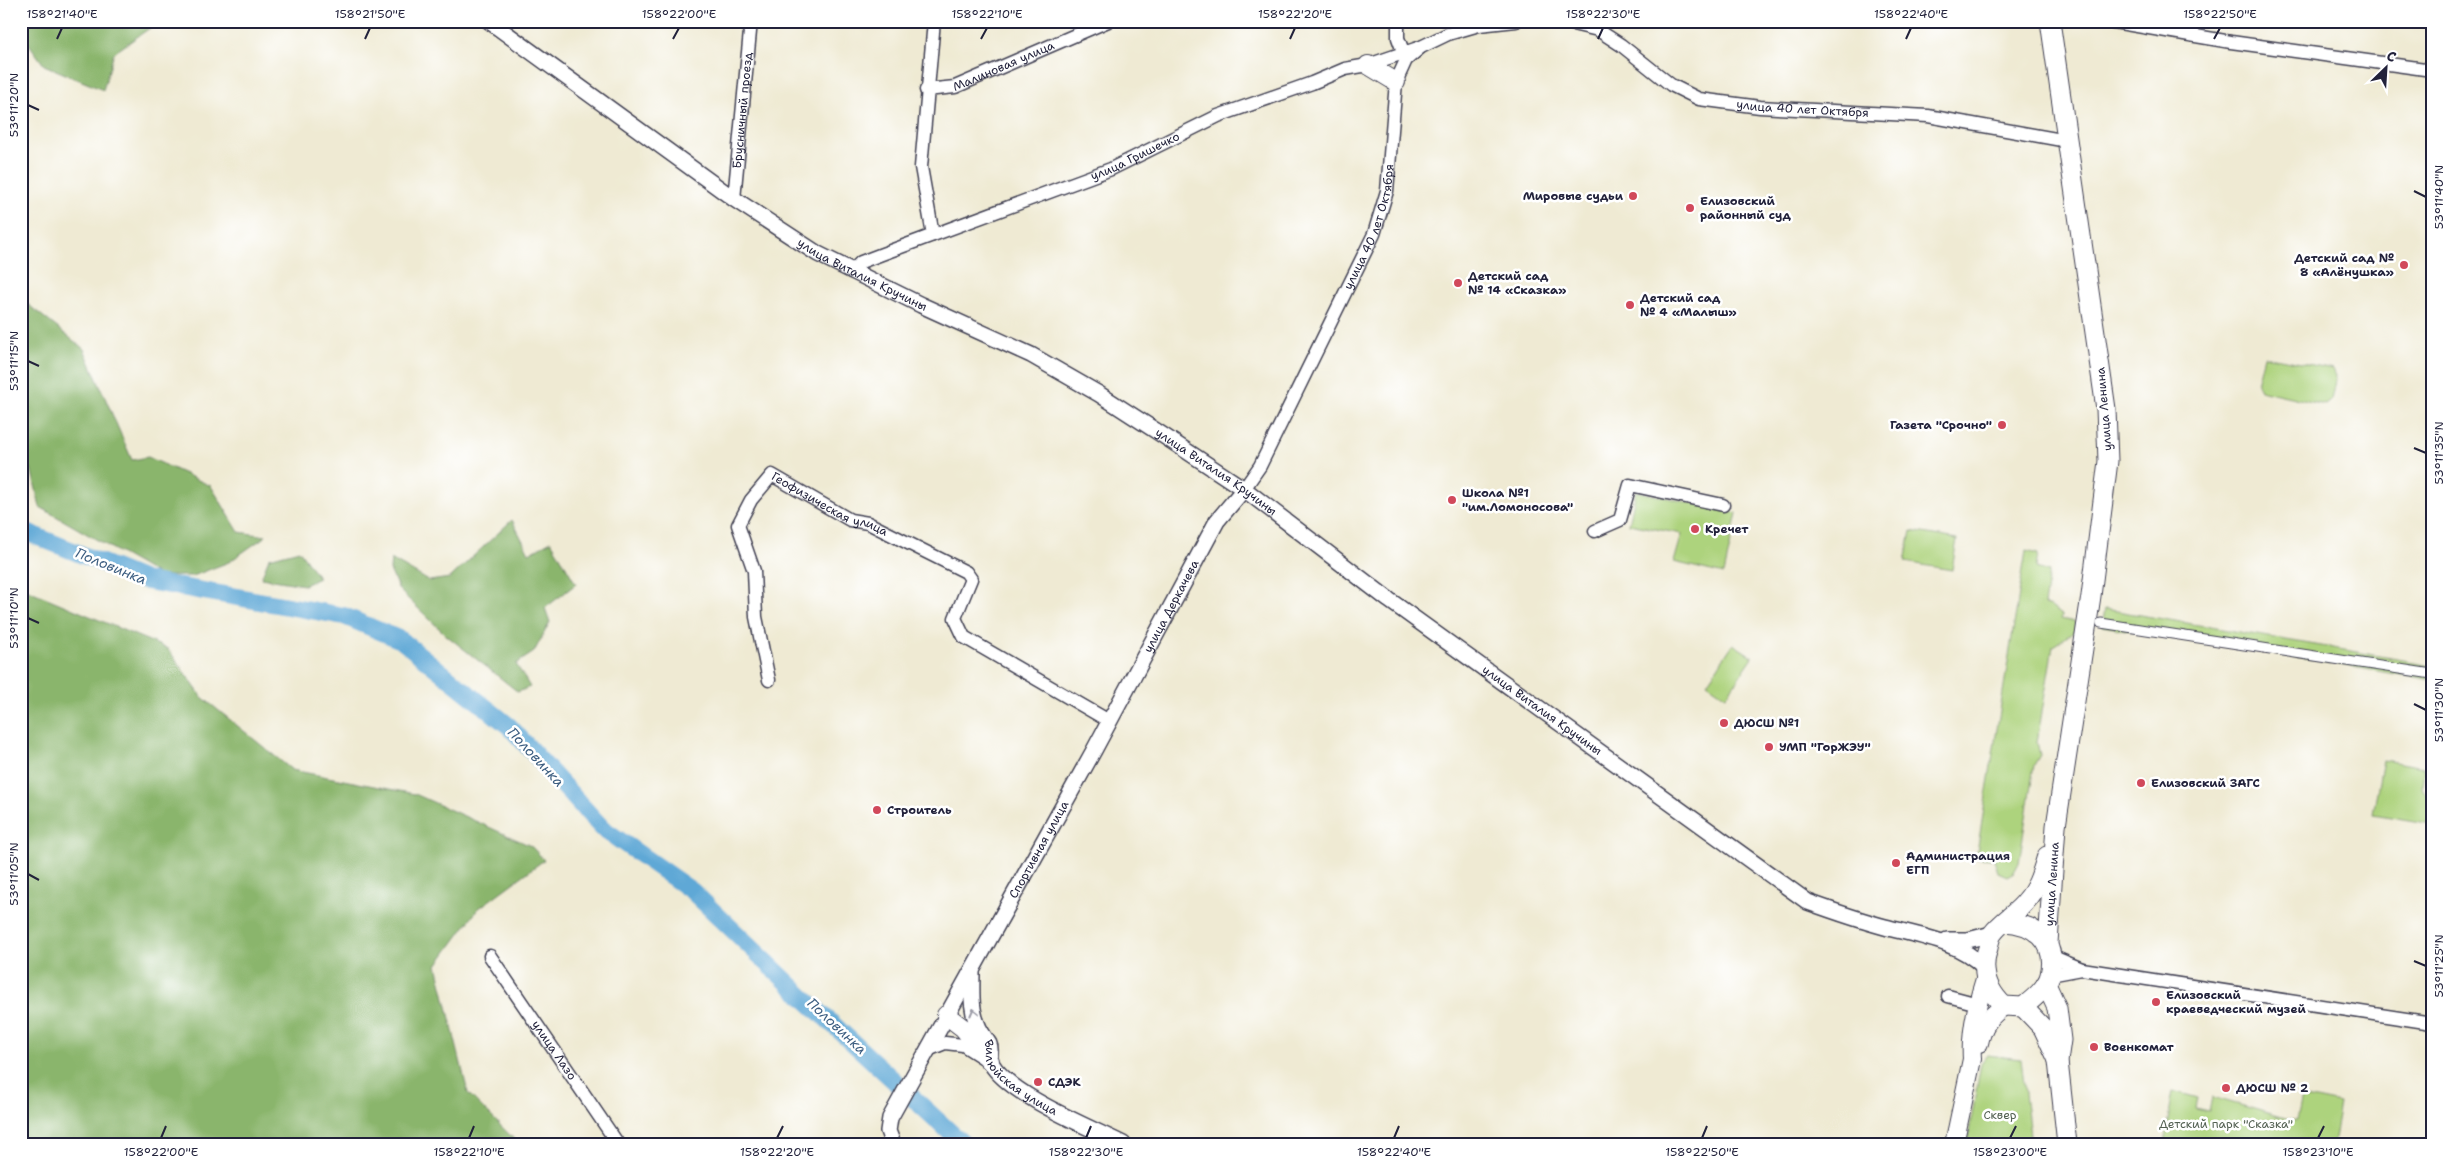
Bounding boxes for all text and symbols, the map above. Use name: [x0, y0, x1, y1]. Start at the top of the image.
text: 158°21'40"E: [26, 6, 98, 22]
text: 158°21'50"E: [335, 6, 405, 22]
text: 158°22'00"E: [642, 6, 716, 22]
text: 158°22'10"E: [951, 6, 1023, 22]
text: 158°22'20"E: [1258, 6, 1332, 22]
text: 158°22'30"E: [1566, 6, 1640, 22]
text: 158°22'40"E: [1874, 6, 1948, 22]
text: 158°22'50"E: [2183, 6, 2257, 22]
street label: Малиновая улица: [950, 37, 1057, 95]
north arrow: [2360, 42, 2410, 92]
text: С: [2384, 46, 2399, 66]
street label: Брусничный проезд: [729, 51, 756, 169]
text: 53°11'20"N: [6, 73, 22, 137]
street label: улица 40 лет Октября: [1735, 96, 1869, 121]
street label: улица Гришечко: [1088, 128, 1182, 184]
street label: улица 40 лет Октября: [1340, 163, 1397, 292]
text: 53°11'40"N: [2431, 165, 2447, 229]
place label: Мировые судьи: [1523, 188, 1624, 204]
marker: Мировые судьи: [1627, 190, 1639, 202]
place label: Елизовский районный суд: [1700, 193, 1792, 223]
marker: Елизовский районный суд: [1684, 202, 1696, 214]
street label: улица Виталия Кручины: [794, 235, 930, 315]
place label: Детский сад № 8 «Алёнушка»: [2294, 250, 2394, 280]
marker: Детский сад № 8 «Алёнушка»: [2398, 259, 2410, 271]
place label: Детский сад № 14 «Сказка»: [1468, 268, 1566, 298]
marker: Детский сад № 14 «Сказка»: [1452, 277, 1464, 289]
place label: Детский сад № 4 «Малыш»: [1640, 290, 1737, 320]
marker: Детский сад № 4 «Малыш»: [1624, 299, 1636, 311]
text: 53°11'15"N: [6, 331, 22, 391]
street label: улица Ленина: [2092, 366, 2116, 452]
place label: Газета "Срочно": [1890, 417, 1992, 433]
marker: Газета "Срочно": [1996, 419, 2008, 431]
text: 53°11'35"N: [2431, 421, 2447, 485]
street label: улица Виталия Кручины: [1152, 425, 1280, 519]
street label: Геофизическая улица: [769, 468, 891, 540]
place label: Школа №1 "им.Ломоносова": [1462, 485, 1573, 515]
marker: Школа №1 "им.Ломоносова": [1446, 494, 1458, 506]
place label: Кречет: [1705, 521, 1749, 537]
marker: Кречет: [1689, 523, 1701, 535]
water label: Половинка: [73, 544, 149, 588]
street label: улица Деркачева: [1140, 557, 1203, 655]
text: 53°11'10"N: [6, 587, 22, 649]
street label: улица Виталия Кручины: [1479, 662, 1605, 759]
text: 53°11'30"N: [2431, 678, 2447, 742]
place label: ДЮСШ №1: [1734, 715, 1799, 731]
marker: ДЮСШ №1: [1718, 717, 1730, 729]
water label: Половинка: [504, 723, 568, 791]
place label: УМП "ГорЖЭУ": [1779, 739, 1871, 755]
marker: УМП "ГорЖЭУ": [1763, 741, 1775, 753]
place label: Елизовский ЗАГС: [2151, 775, 2260, 791]
marker: Елизовский ЗАГС: [2135, 777, 2147, 789]
street label: Спортивная улица: [1005, 798, 1073, 901]
place label: Строитель: [887, 802, 952, 818]
marker: Строитель: [871, 804, 883, 816]
street label: улица Ленина: [2041, 841, 2063, 927]
text: 53°11'05"N: [6, 842, 22, 906]
place label: Администрация ЕГП: [1906, 848, 2010, 878]
marker: Администрация ЕГП: [1890, 857, 1902, 869]
text: 53°11'25"N: [2431, 934, 2447, 998]
place label: Елизовский краеведческий музей: [2166, 987, 2306, 1017]
water label: Половинка: [803, 994, 871, 1058]
marker: Елизовский краеведческий музей: [2150, 996, 2162, 1008]
one-way arrow: [969, 1008, 980, 1017]
street label: улица Лазо: [528, 1017, 580, 1083]
street label: Вилюйская улица: [980, 1037, 1061, 1119]
place label: Военкомат: [2104, 1039, 2174, 1055]
marker: Военкомат: [2088, 1041, 2100, 1053]
place label: СДЭК: [1048, 1074, 1082, 1090]
marker: СДЭК: [1032, 1076, 1044, 1088]
place label: ДЮСШ № 2: [2236, 1080, 2309, 1096]
marker: ДЮСШ № 2: [2220, 1082, 2232, 1094]
park label: Сквер: [1983, 1107, 2017, 1123]
park label: Детский парк "Сказка": [2159, 1116, 2293, 1132]
text: 158°22'00"E: [124, 1144, 198, 1160]
text: 158°22'10"E: [433, 1144, 505, 1160]
text: 158°22'20"E: [740, 1144, 814, 1160]
text: 158°22'30"E: [1049, 1144, 1123, 1160]
text: 158°22'40"E: [1357, 1144, 1431, 1160]
text: 158°22'50"E: [1665, 1144, 1739, 1160]
text: 158°23'00"E: [1973, 1144, 2047, 1160]
text: 158°23'10"E: [2283, 1144, 2353, 1160]

